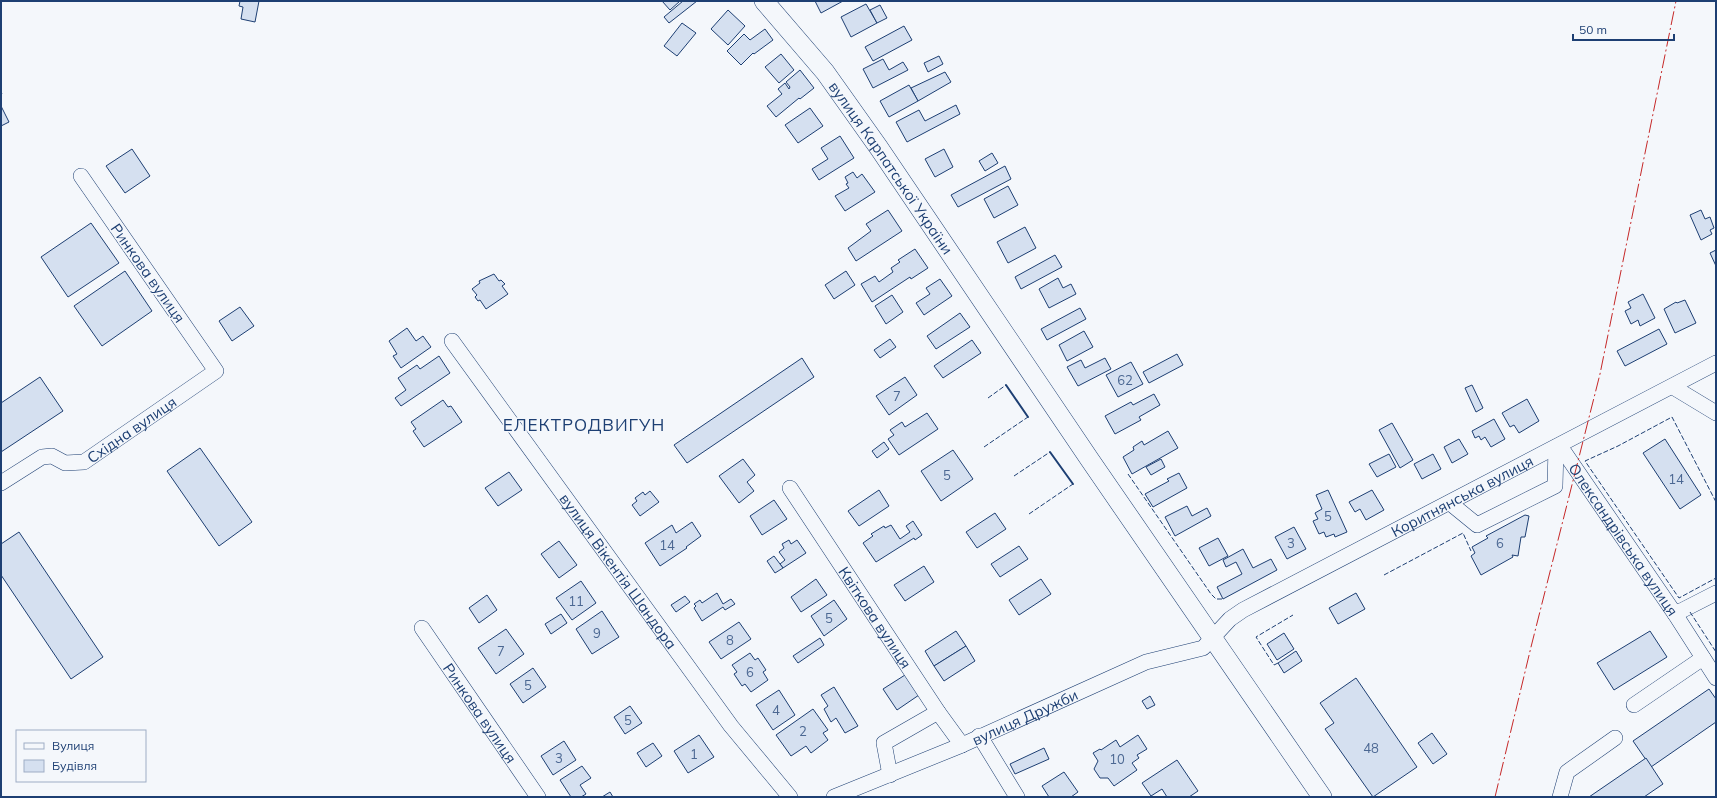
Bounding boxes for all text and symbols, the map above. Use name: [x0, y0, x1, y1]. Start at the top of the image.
scale bar: [1573, 16, 1674, 42]
text: 50 m: [1579, 22, 1607, 37]
street label: вулиця Карпатської України: [825, 78, 957, 258]
street label: Ринкова вулиця: [107, 220, 189, 326]
house number: 62: [1117, 372, 1133, 388]
house number: 7: [893, 388, 901, 404]
street label: Східна вулиця: [83, 392, 180, 467]
district label: ЕЛЕКТРОДВИГУН: [503, 414, 665, 435]
street label: Коритнянська вулиця: [1387, 451, 1536, 541]
street label: Олександрівська вулиця: [1565, 459, 1683, 619]
house number: 5: [943, 467, 951, 483]
house number: 14: [1668, 471, 1684, 487]
street label: вулиця Вікентія Шандора: [556, 489, 681, 653]
house number: 5: [1324, 508, 1332, 524]
house number: 3: [1287, 535, 1295, 551]
house number: 6: [1496, 535, 1504, 551]
house number: 14: [659, 537, 675, 553]
street label: Квіткова вулиця: [835, 563, 916, 672]
house number: 11: [568, 593, 584, 609]
house number: 5: [825, 610, 833, 626]
house number: 9: [593, 625, 601, 641]
house number: 8: [726, 632, 734, 648]
house number: 7: [497, 643, 505, 659]
street label: Ринкова вулиця: [439, 659, 521, 767]
house number: 6: [746, 664, 754, 680]
house number: 5: [524, 677, 532, 693]
street label: вулиця Дружби: [969, 685, 1081, 749]
house number: 4: [772, 702, 780, 718]
house number: 5: [624, 712, 632, 728]
house number: 2: [799, 723, 807, 739]
legend: [16, 730, 146, 782]
text: Вулиця: [52, 738, 94, 753]
house number: 48: [1363, 740, 1379, 756]
house number: 1: [690, 746, 698, 762]
house number: 3: [555, 750, 563, 766]
house number: 10: [1109, 751, 1125, 767]
text: Будівля: [52, 758, 97, 773]

